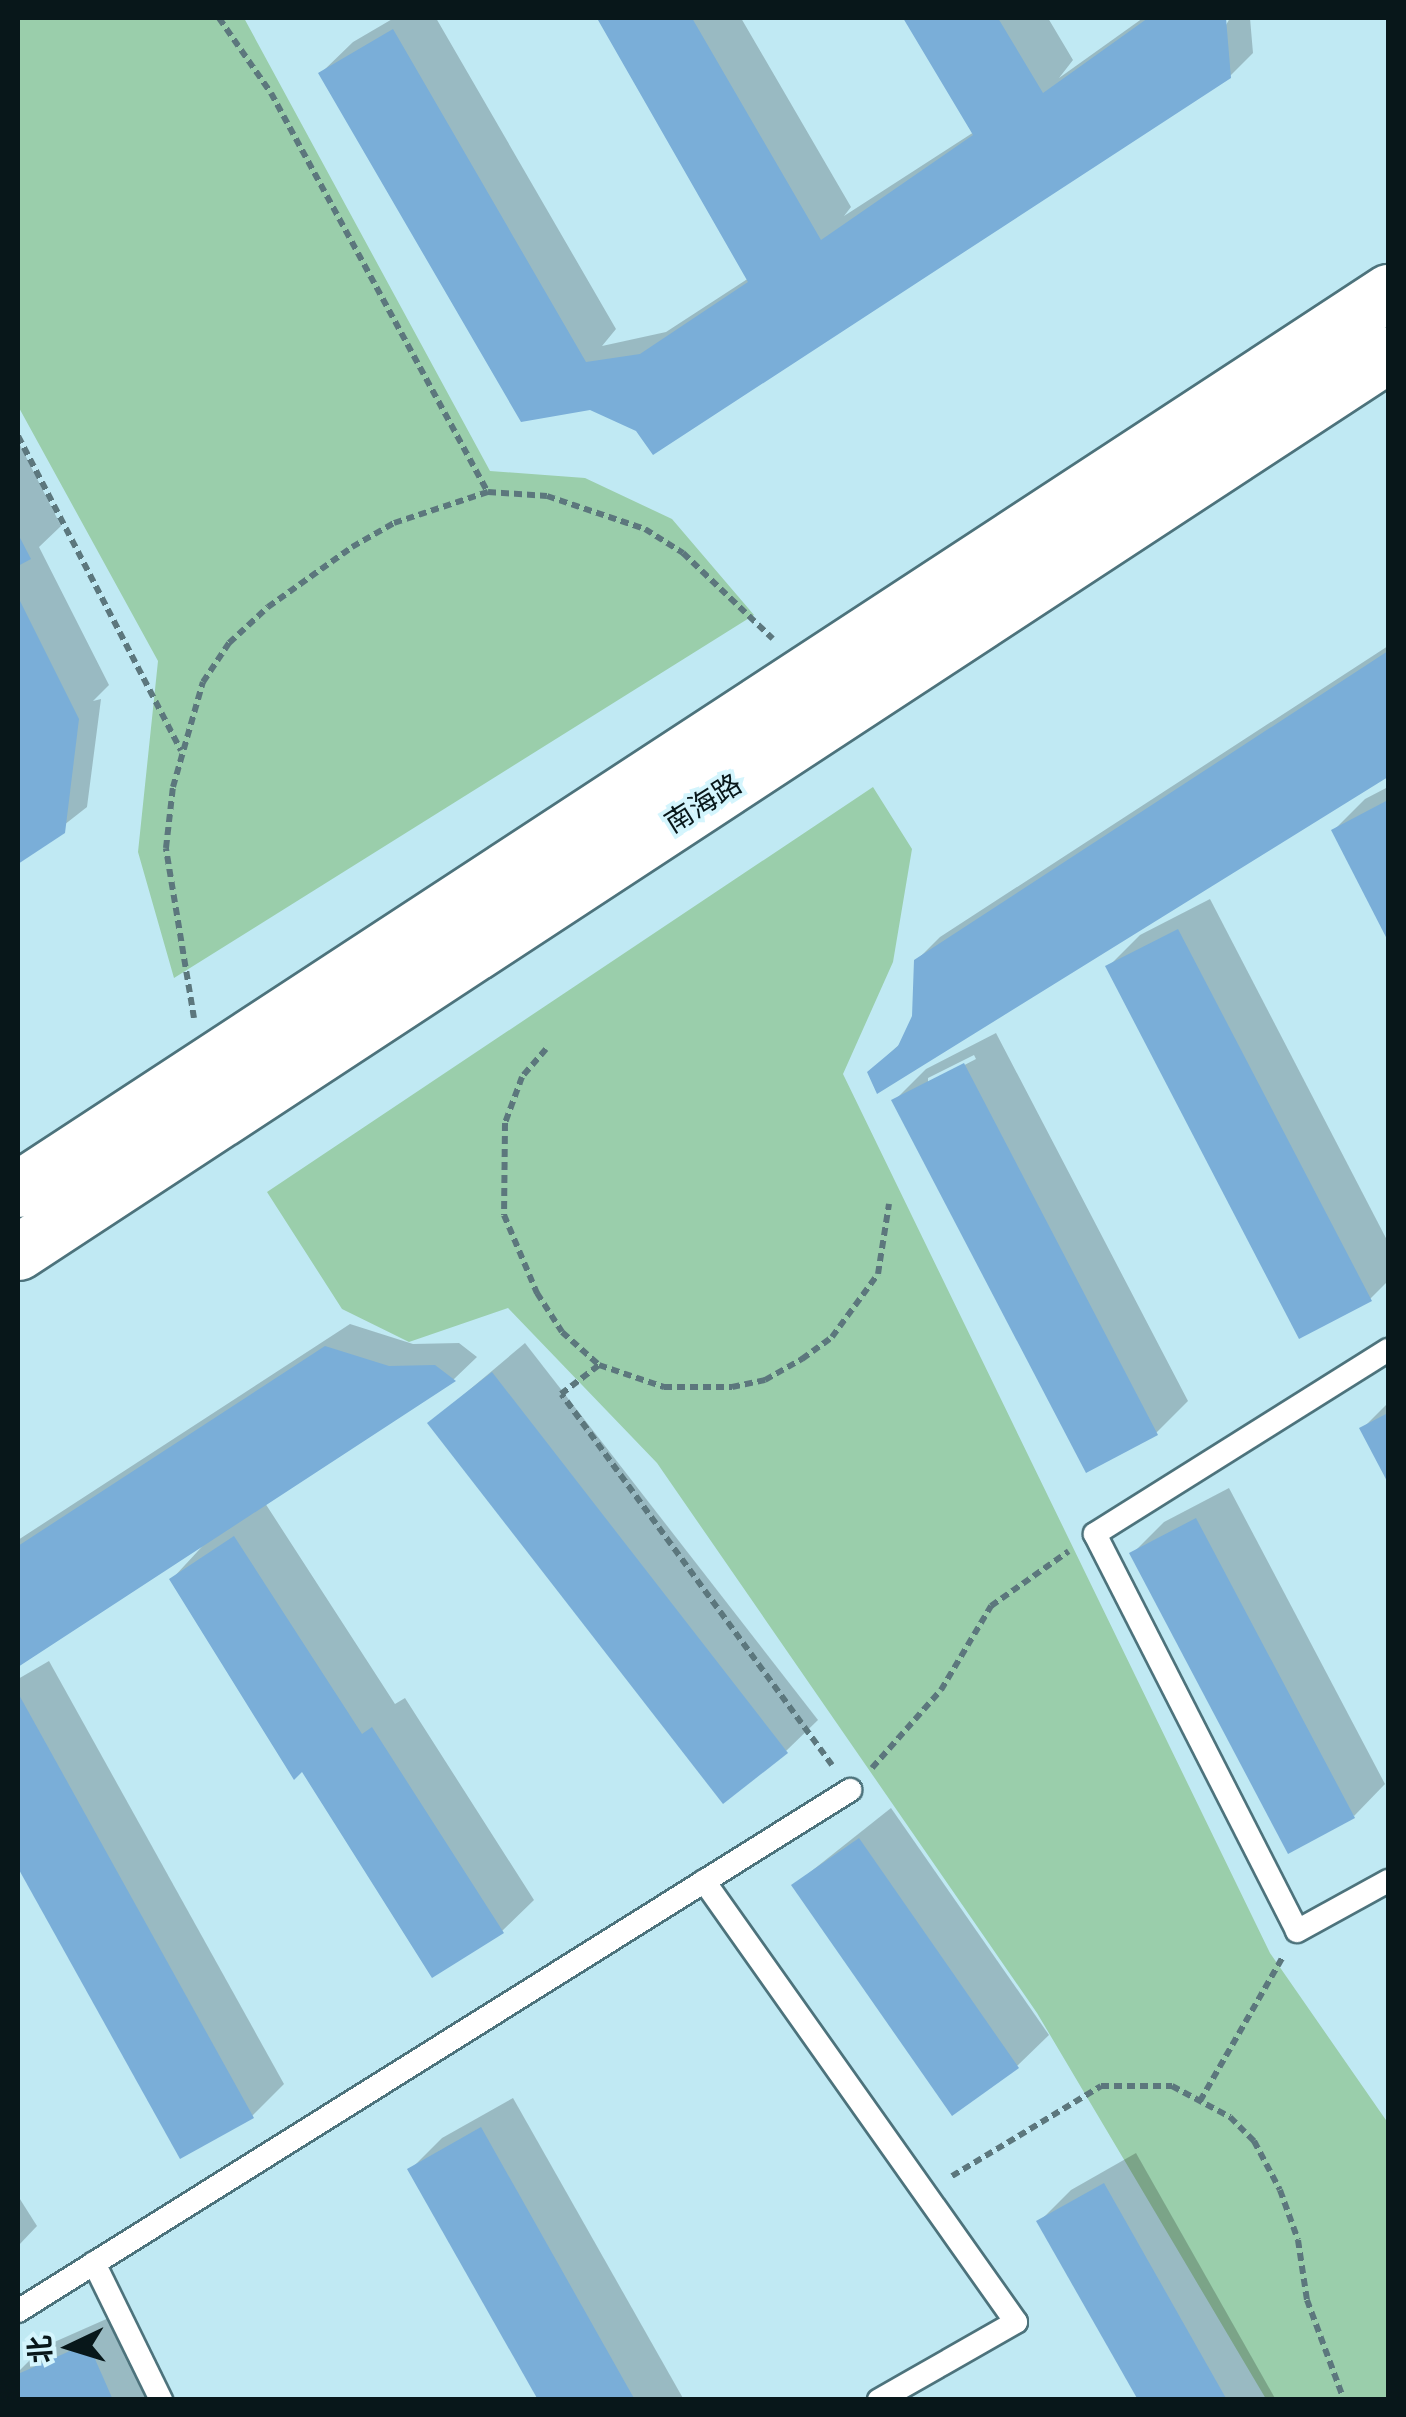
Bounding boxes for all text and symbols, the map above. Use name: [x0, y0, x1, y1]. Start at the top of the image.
street label: 南海路: [658, 766, 748, 840]
north arrow: [20, 2297, 120, 2397]
text: 北: [20, 2334, 59, 2364]

